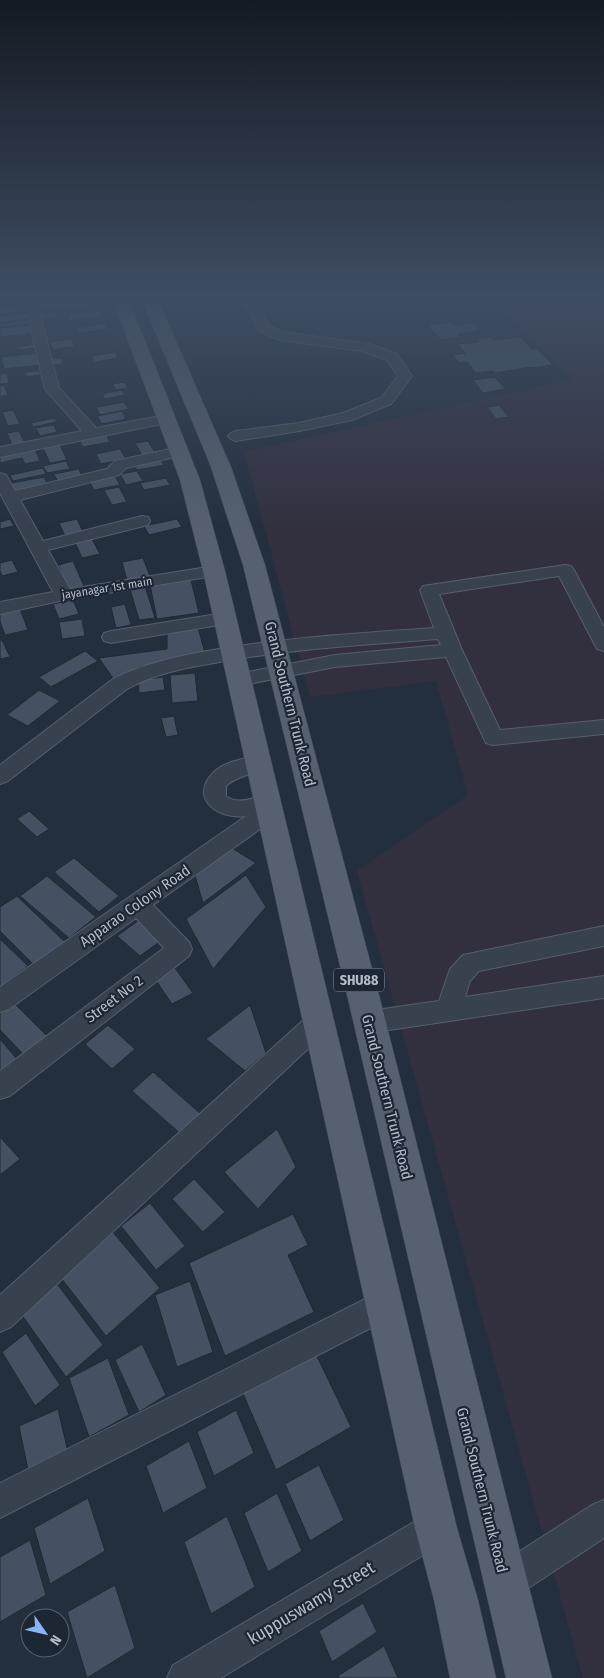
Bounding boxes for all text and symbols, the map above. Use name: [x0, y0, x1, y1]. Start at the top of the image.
street label: jayanagar 1st main: [60, 574, 153, 602]
street label: Grand Southern Trunk Road: [261, 620, 319, 788]
street label: Apparao Colony Road: [76, 861, 194, 951]
road number: SHU88: [334, 968, 384, 992]
street label: Street No 2: [82, 971, 147, 1027]
street label: Grand Southern Trunk Road: [358, 1013, 416, 1181]
street label: Grand Southern Trunk Road: [453, 1406, 511, 1574]
street label: kuppuswamy Street: [243, 1556, 379, 1650]
north arrow: [20, 1608, 70, 1658]
text: N: [46, 1632, 65, 1648]

